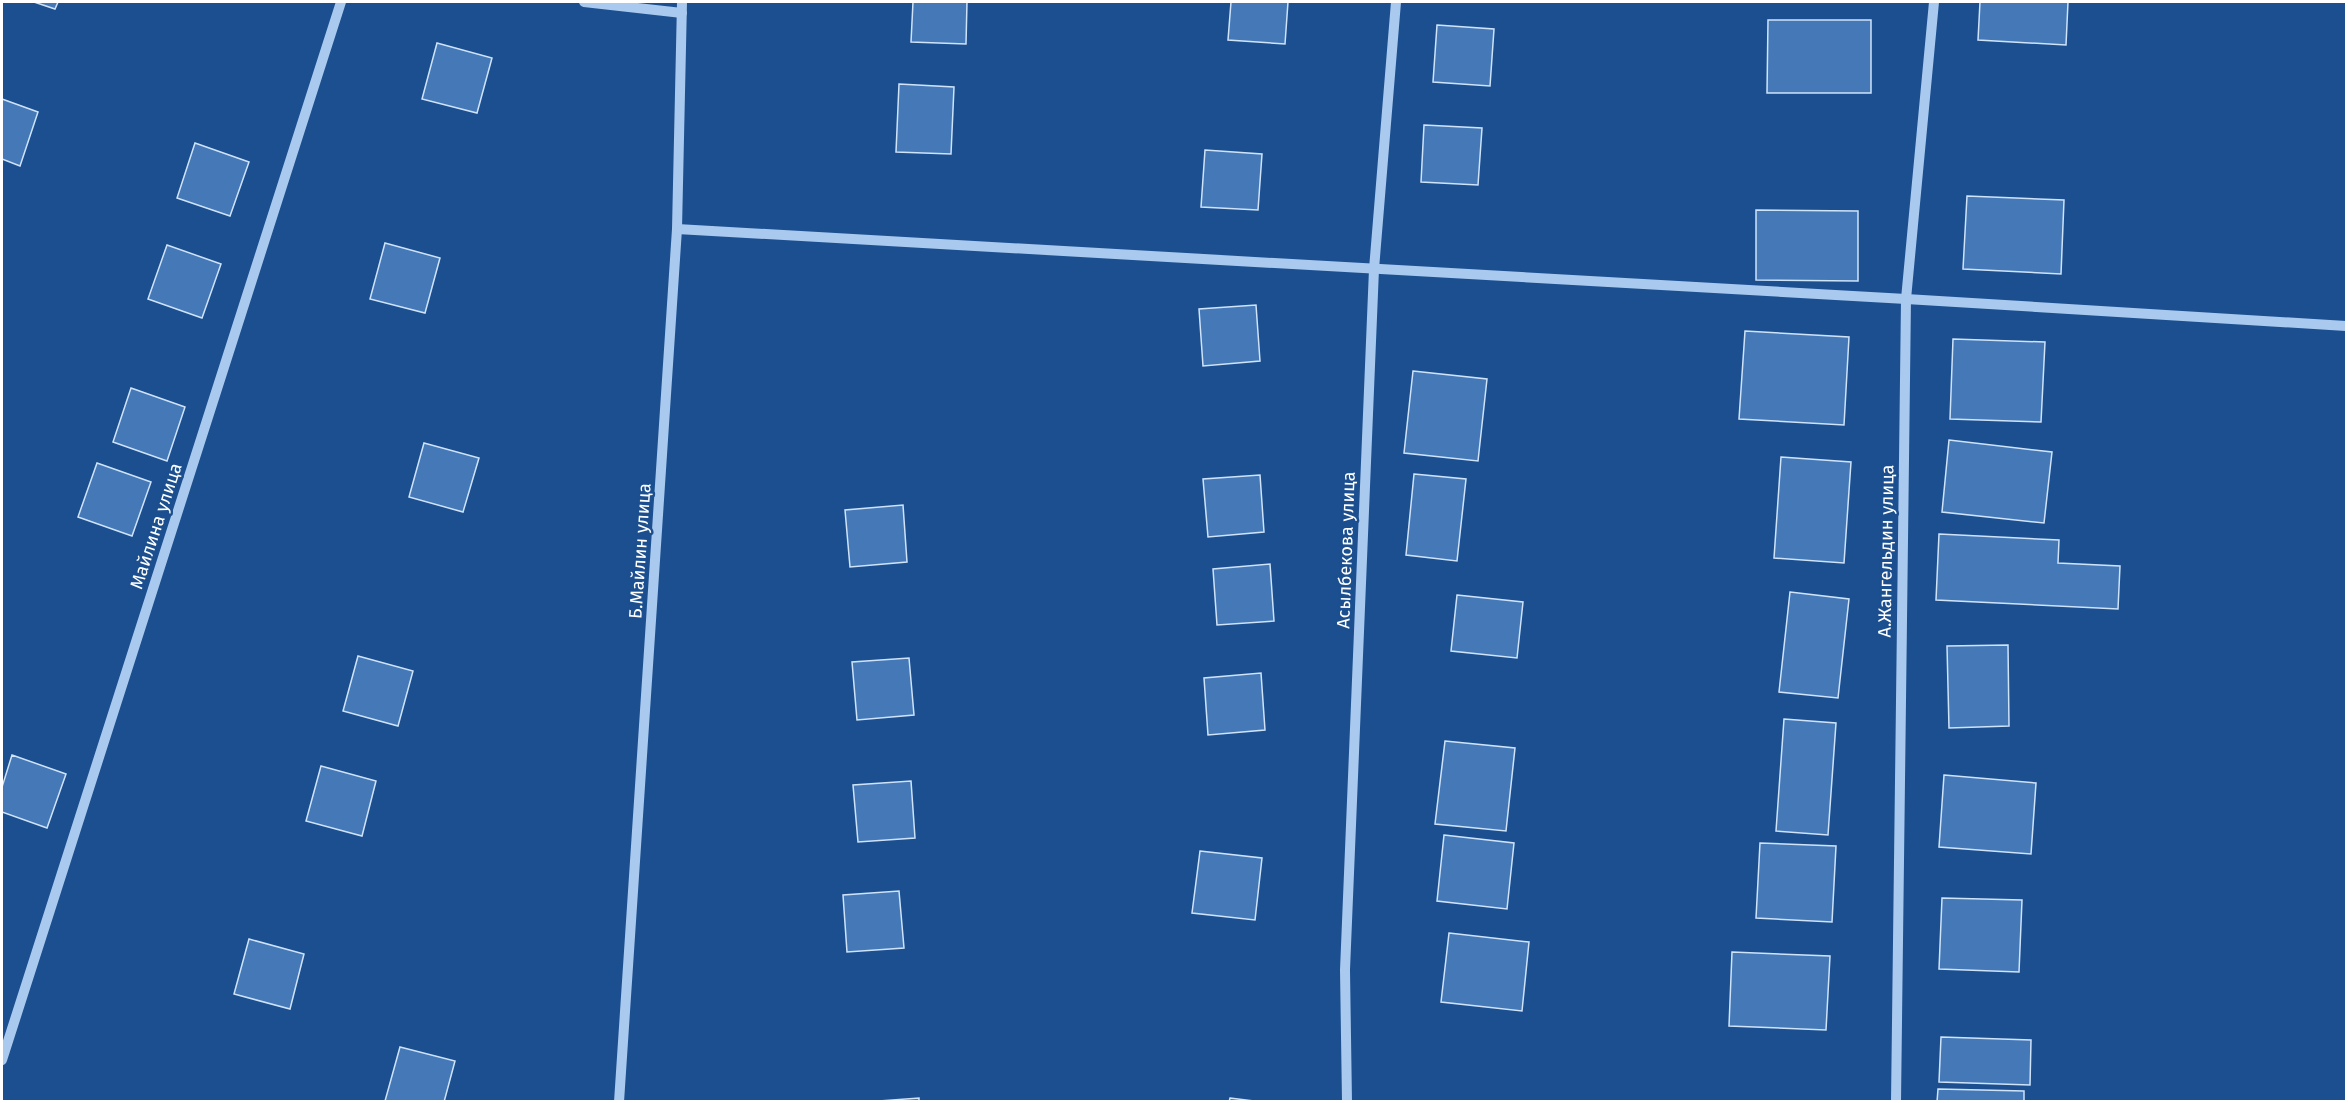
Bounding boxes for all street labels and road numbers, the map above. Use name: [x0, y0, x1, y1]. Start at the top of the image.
street label: Майлина улица: [125, 460, 187, 592]
street label: А.Жангельдин улица: [1873, 464, 1899, 638]
street label: Асылбекова улица: [1332, 471, 1360, 629]
street label: Б.Майлин улица: [624, 482, 656, 620]

